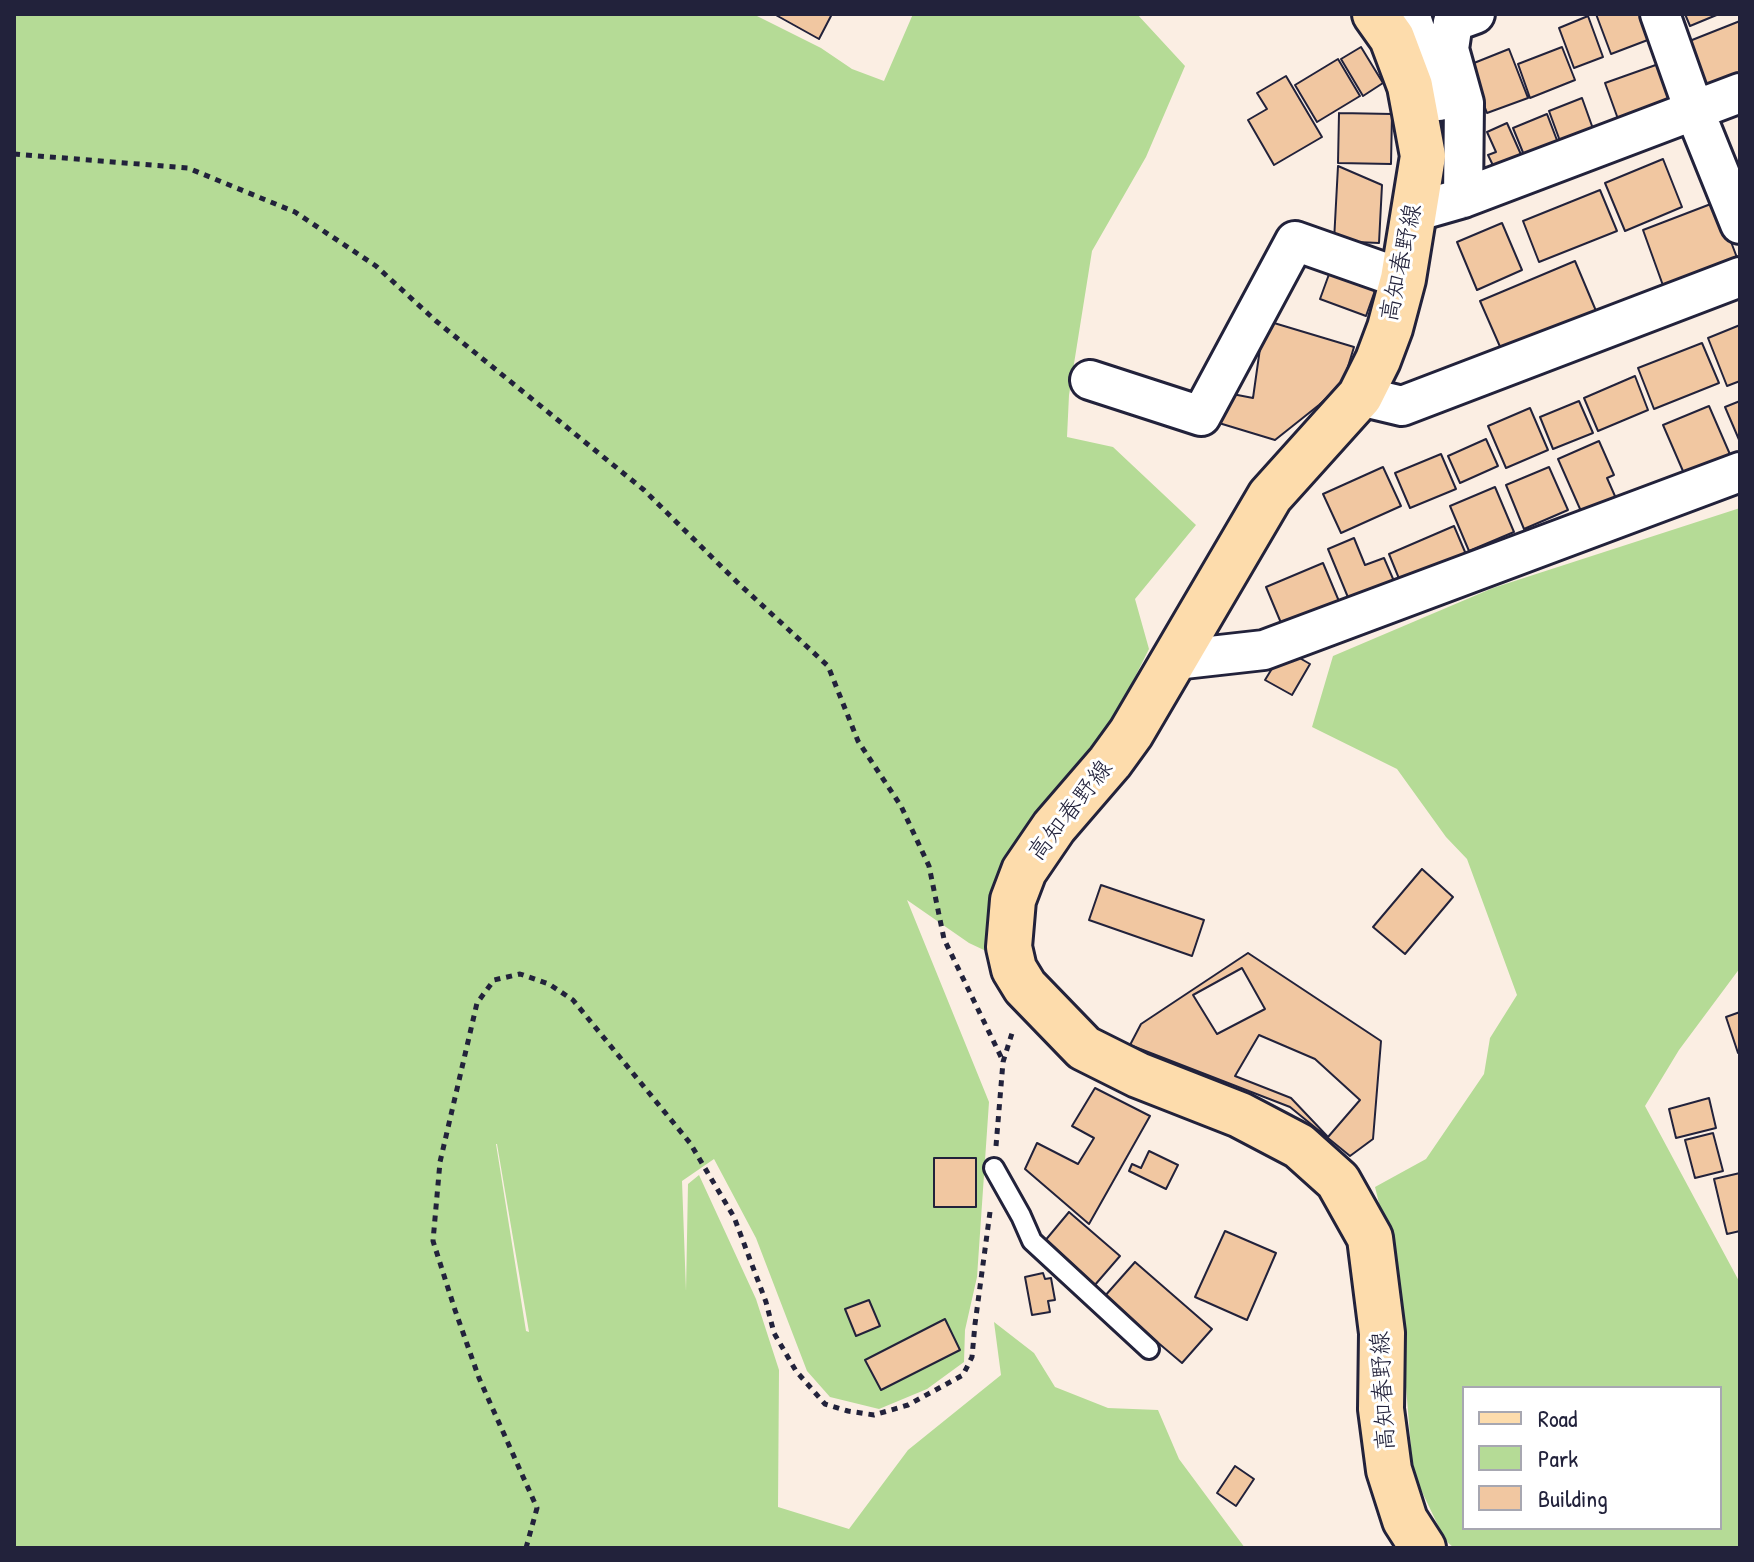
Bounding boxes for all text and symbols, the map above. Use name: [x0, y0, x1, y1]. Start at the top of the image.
street label: 高知春野線: [1375, 201, 1429, 325]
street label: 高知春野線: [1023, 755, 1119, 867]
street label: 高知春野線: [1366, 1330, 1402, 1452]
legend: [1462, 1386, 1722, 1530]
text: Road: [1538, 1402, 1577, 1434]
text: Park: [1538, 1442, 1578, 1474]
text: Building: [1538, 1482, 1608, 1514]

